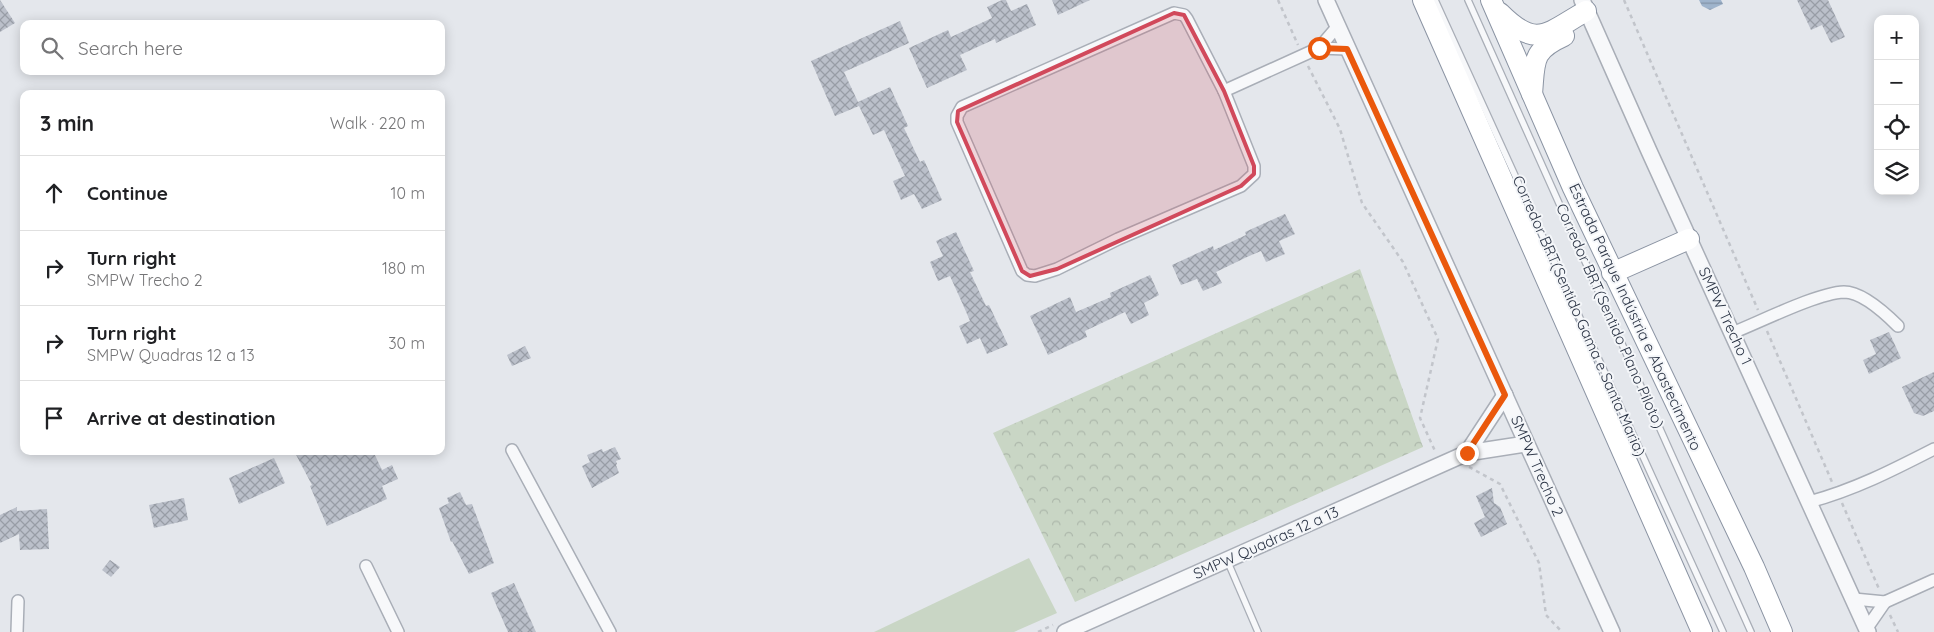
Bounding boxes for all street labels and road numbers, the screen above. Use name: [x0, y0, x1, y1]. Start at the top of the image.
street label: Corredor BRT(Sentido Gama e Santa Maria): [1509, 172, 1650, 459]
street label: Estrada Parque Indústria e Abastecimento: [1565, 180, 1706, 453]
street label: Corredor BRT(Sentido Plano Piloto): [1552, 200, 1669, 431]
street label: SMPW Trecho 1: [1695, 264, 1756, 368]
street label: SMPW Trecho 2: [1507, 412, 1568, 519]
street label: SMPW Quadras 12 a 13: [1190, 502, 1342, 583]

